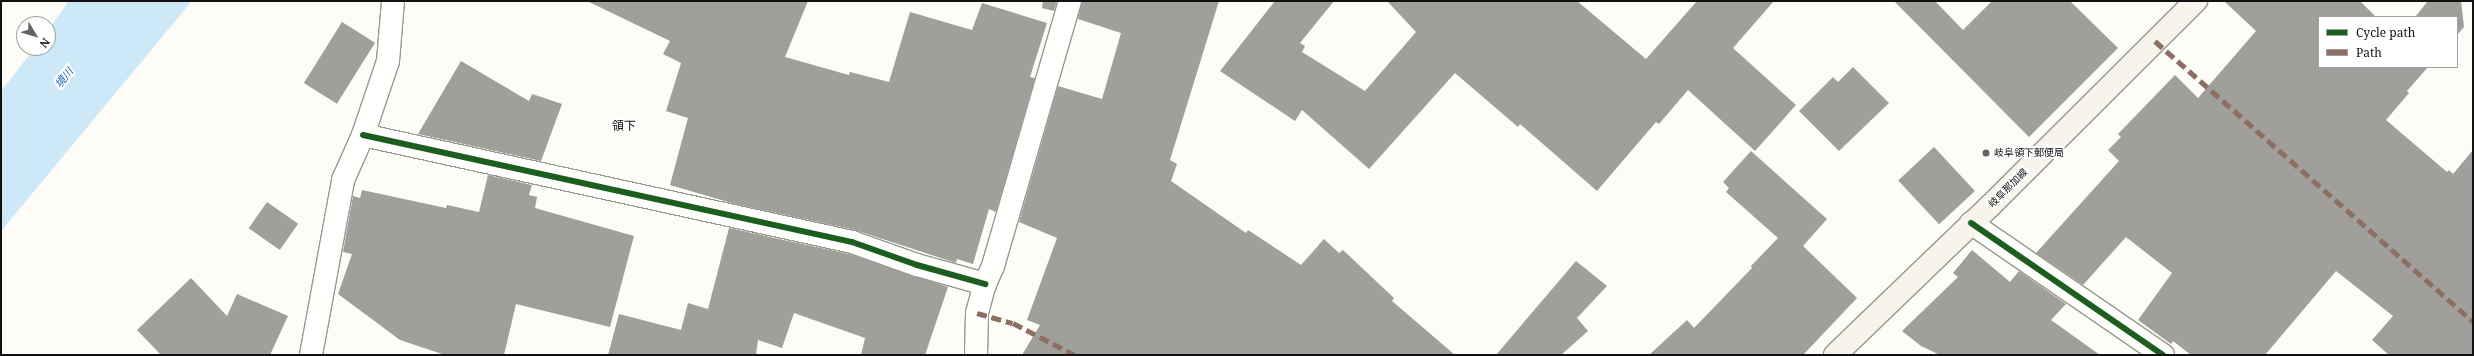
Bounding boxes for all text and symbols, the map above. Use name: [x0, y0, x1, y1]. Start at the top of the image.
north arrow: [16, 16, 56, 56]
legend: [2318, 16, 2458, 68]
text: Cycle path: [2356, 24, 2415, 41]
text: N: [36, 35, 54, 51]
text: Path: [2356, 44, 2382, 61]
water label: 境川: [52, 65, 76, 91]
district label: 領下: [612, 119, 636, 133]
place label: 岐阜領下郵便局: [1994, 147, 2064, 159]
marker: 岐阜領下郵便局: [1981, 148, 1991, 158]
street label: 岐阜那加線: [1986, 166, 2030, 210]

